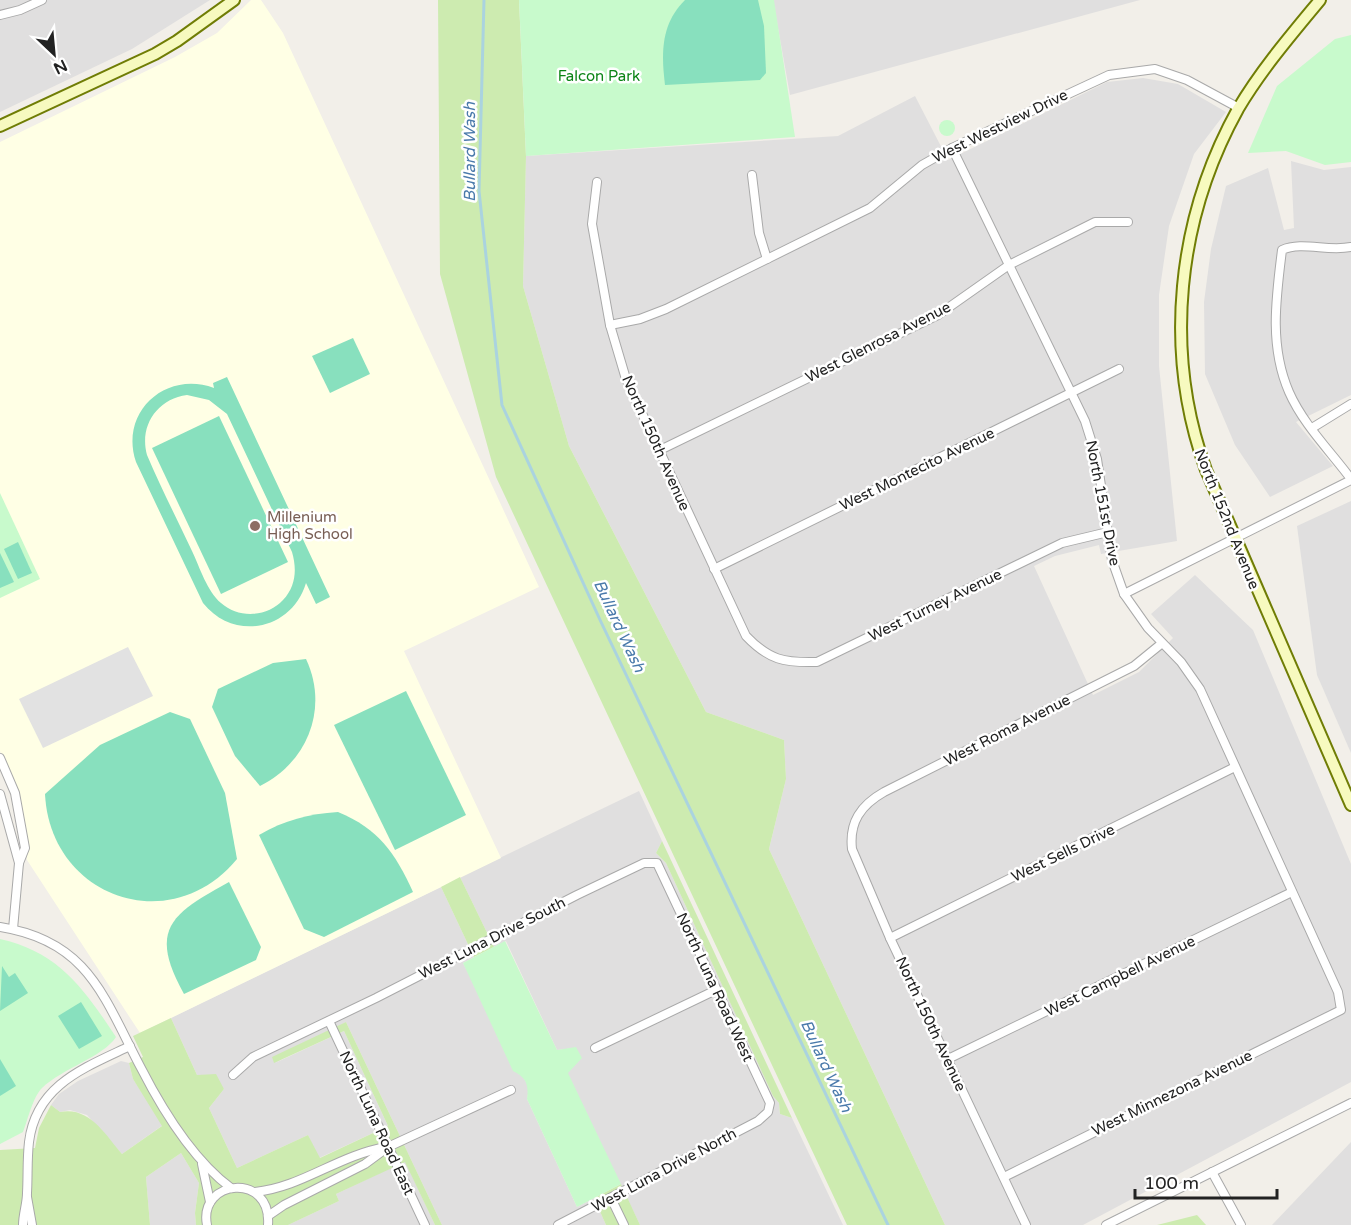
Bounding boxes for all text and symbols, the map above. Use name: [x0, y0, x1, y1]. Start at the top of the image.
north arrow: [24, 24, 84, 84]
text: N: [50, 55, 70, 78]
park label: Falcon Park: [558, 67, 640, 85]
street label: West Westview Drive: [929, 85, 1071, 167]
water label: Bullard Wash: [460, 101, 480, 202]
street label: West Glenrosa Avenue: [802, 298, 954, 386]
street label: North 150th Avenue: [618, 373, 694, 513]
street label: West Montecito Avenue: [837, 424, 997, 514]
street label: North 151st Drive: [1082, 439, 1124, 567]
street label: North 152nd Avenue: [1191, 446, 1263, 592]
place label: Millenium High School: [267, 508, 353, 543]
marker: Millenium High School: [248, 519, 262, 533]
street label: West Turney Avenue: [865, 565, 1005, 645]
water label: Bullard Wash: [589, 577, 650, 677]
street label: West Roma Avenue: [941, 690, 1073, 770]
street label: West Sells Drive: [1008, 820, 1118, 886]
street label: West Luna Drive South: [416, 893, 568, 983]
street label: North Luna Road West: [673, 910, 758, 1065]
street label: West Campbell Avenue: [1042, 932, 1198, 1020]
street label: North 150th Avenue: [892, 954, 970, 1094]
water label: Bullard Wash: [796, 1017, 857, 1117]
street label: West Minnezona Avenue: [1089, 1046, 1255, 1140]
street label: North Luna Road East: [336, 1048, 418, 1198]
street label: West Luna Drive North: [589, 1124, 739, 1216]
scale bar: [1135, 1162, 1278, 1200]
text: 100 m: [1144, 1172, 1199, 1194]

